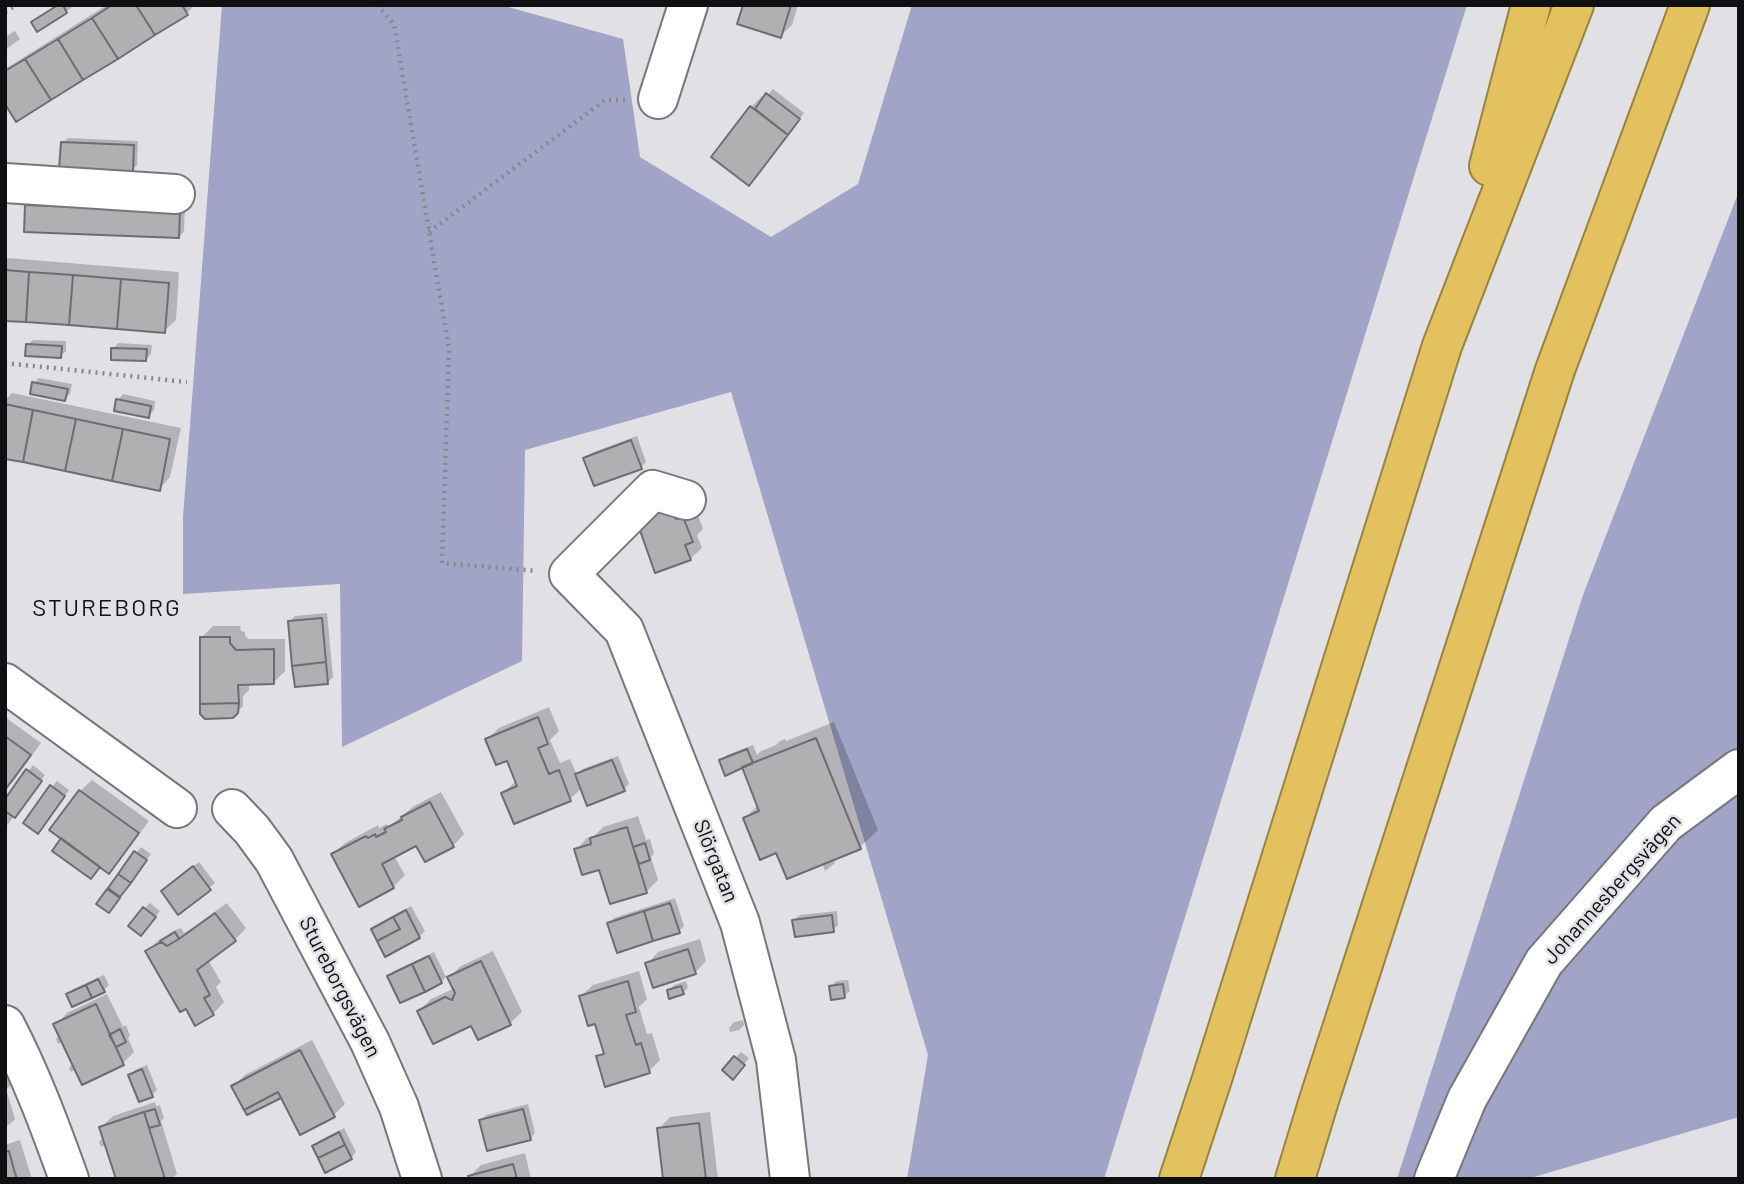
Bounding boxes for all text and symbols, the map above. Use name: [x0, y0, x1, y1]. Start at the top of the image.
district label: STUREBORG: [33, 594, 181, 622]
street label: Johannesbergsvägen: [1538, 809, 1686, 969]
street label: Slörgatan: [688, 816, 744, 906]
street label: Stureborgsvägen: [294, 912, 386, 1062]

